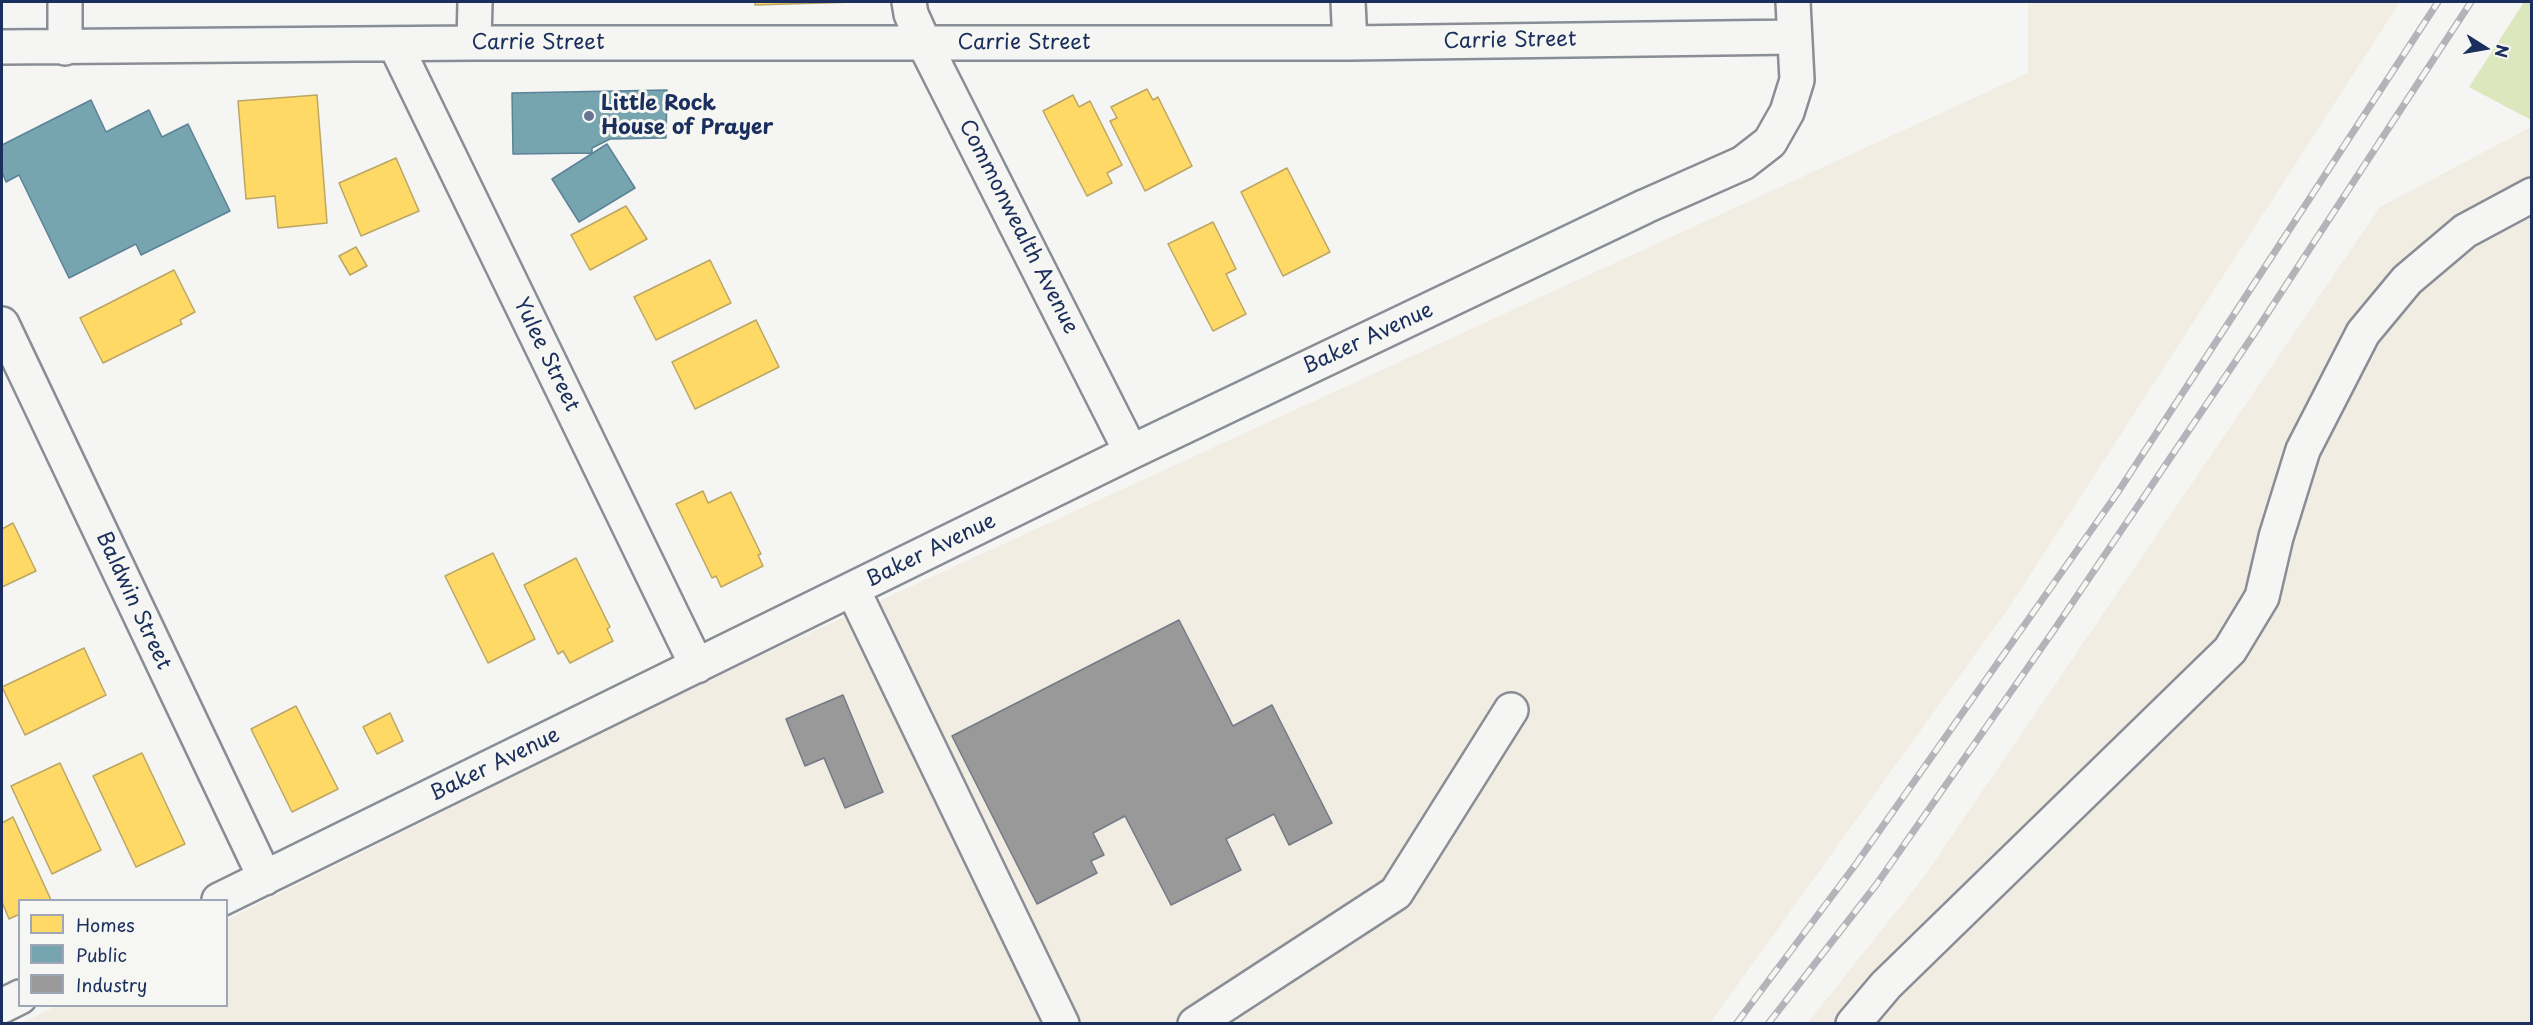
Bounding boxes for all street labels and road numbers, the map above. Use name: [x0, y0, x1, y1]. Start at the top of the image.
street label: Carrie Street: [1443, 27, 1577, 55]
street label: Carrie Street: [471, 30, 605, 56]
street label: Carrie Street: [957, 30, 1091, 56]
street label: Commonwealth Avenue: [953, 116, 1083, 338]
street label: Yulee Street: [508, 294, 584, 416]
street label: Baker Avenue: [1299, 298, 1437, 380]
street label: Baker Avenue: [862, 509, 1000, 593]
street label: Baldwin Street: [90, 528, 176, 674]
street label: Baker Avenue: [426, 723, 564, 807]

